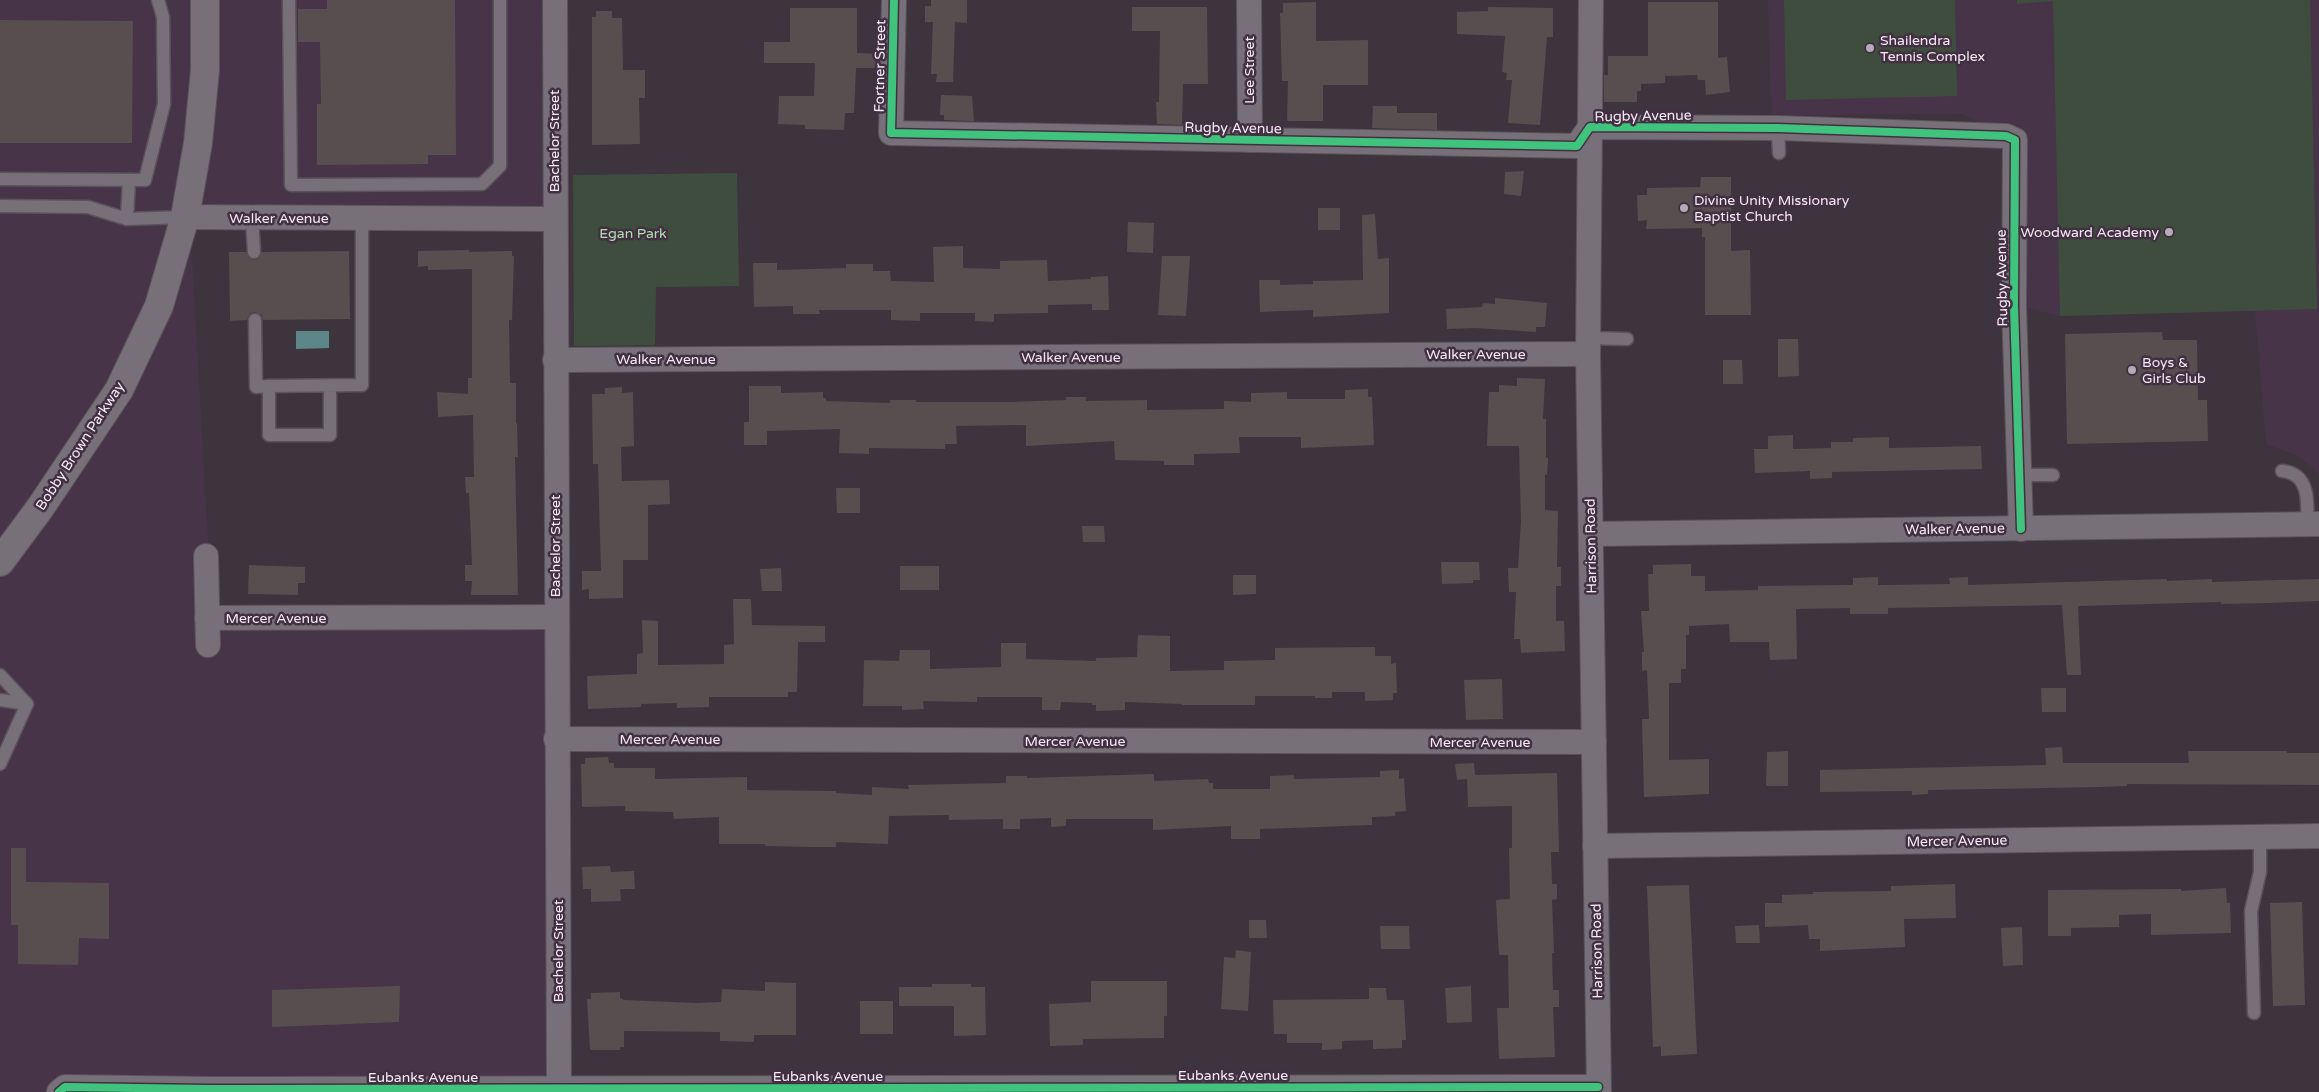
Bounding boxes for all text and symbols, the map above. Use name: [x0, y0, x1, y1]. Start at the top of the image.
street label: Fortner Street: [871, 19, 889, 112]
place label: Shailendra Tennis Complex: [1880, 32, 1985, 65]
street label: Lee Street: [1241, 36, 1258, 104]
marker: Shailendra Tennis Complex: [1864, 42, 1876, 54]
street label: Bachelor Street: [546, 89, 563, 192]
street label: Rugby Avenue: [1594, 107, 1692, 125]
street label: Rugby Avenue: [1184, 119, 1282, 137]
place label: Divine Unity Missionary Baptist Church: [1694, 192, 1850, 225]
marker: Divine Unity Missionary Baptist Church: [1678, 202, 1690, 214]
street label: Walker Avenue: [229, 210, 329, 227]
place label: Woodward Academy: [2021, 224, 2159, 241]
park label: Egan Park: [599, 225, 667, 242]
marker: Woodward Academy: [2163, 226, 2175, 238]
street label: Rugby Avenue: [1993, 229, 2011, 327]
street label: Walker Avenue: [1426, 346, 1526, 363]
street label: Walker Avenue: [1021, 349, 1121, 366]
street label: Walker Avenue: [616, 351, 716, 368]
place label: Boys & Girls Club: [2142, 354, 2206, 387]
marker: Boys & Girls Club: [2126, 364, 2138, 376]
street label: Bobby Brown Parkway: [32, 378, 128, 513]
street label: Bachelor Street: [547, 494, 564, 597]
street label: Harrison Road: [1582, 498, 1600, 594]
street label: Walker Avenue: [1905, 520, 2005, 538]
street label: Mercer Avenue: [226, 610, 326, 627]
street label: Mercer Avenue: [620, 731, 720, 748]
street label: Mercer Avenue: [1025, 733, 1125, 750]
street label: Mercer Avenue: [1430, 734, 1530, 751]
street label: Mercer Avenue: [1906, 832, 2008, 850]
street label: Bachelor Street: [550, 899, 567, 1002]
street label: Harrison Road: [1588, 903, 1606, 999]
street label: Eubanks Avenue: [1178, 1067, 1288, 1084]
street label: Eubanks Avenue: [773, 1068, 883, 1085]
street label: Eubanks Avenue: [368, 1069, 478, 1086]

